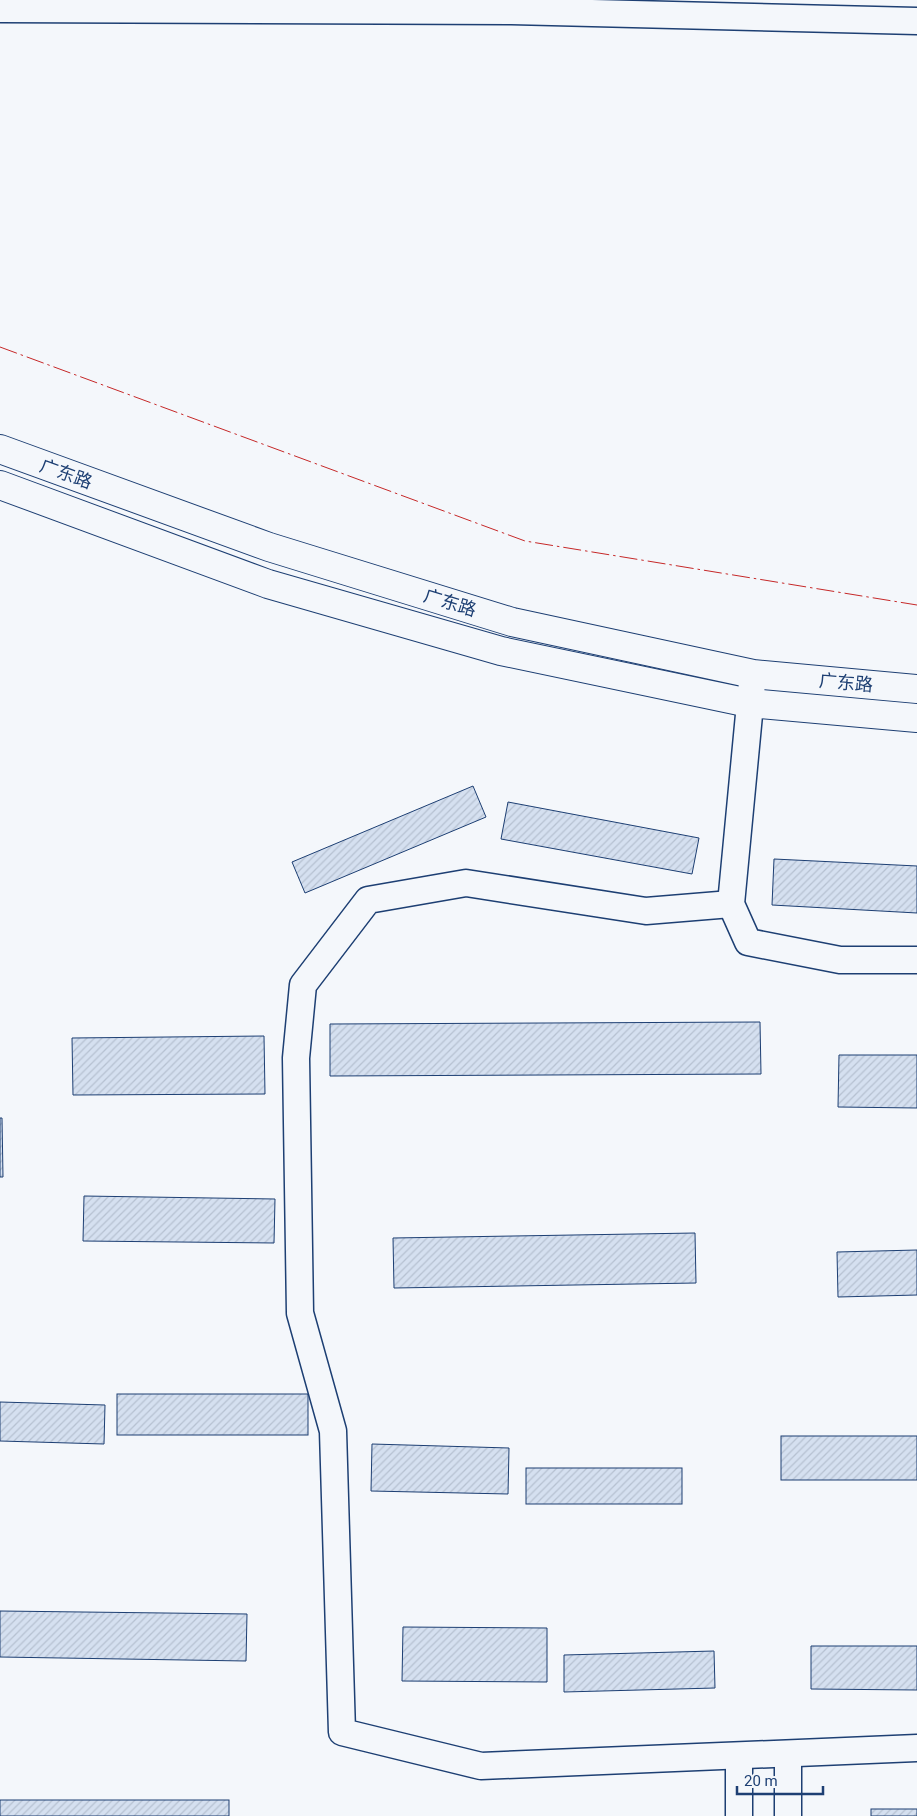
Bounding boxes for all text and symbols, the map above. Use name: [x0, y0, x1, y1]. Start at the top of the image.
street label: 广东路: [37, 454, 95, 493]
street label: 广东路: [421, 585, 479, 620]
street label: 广东路: [818, 670, 874, 695]
scale bar: [737, 1764, 823, 1796]
text: 20 m: [744, 1772, 778, 1790]

